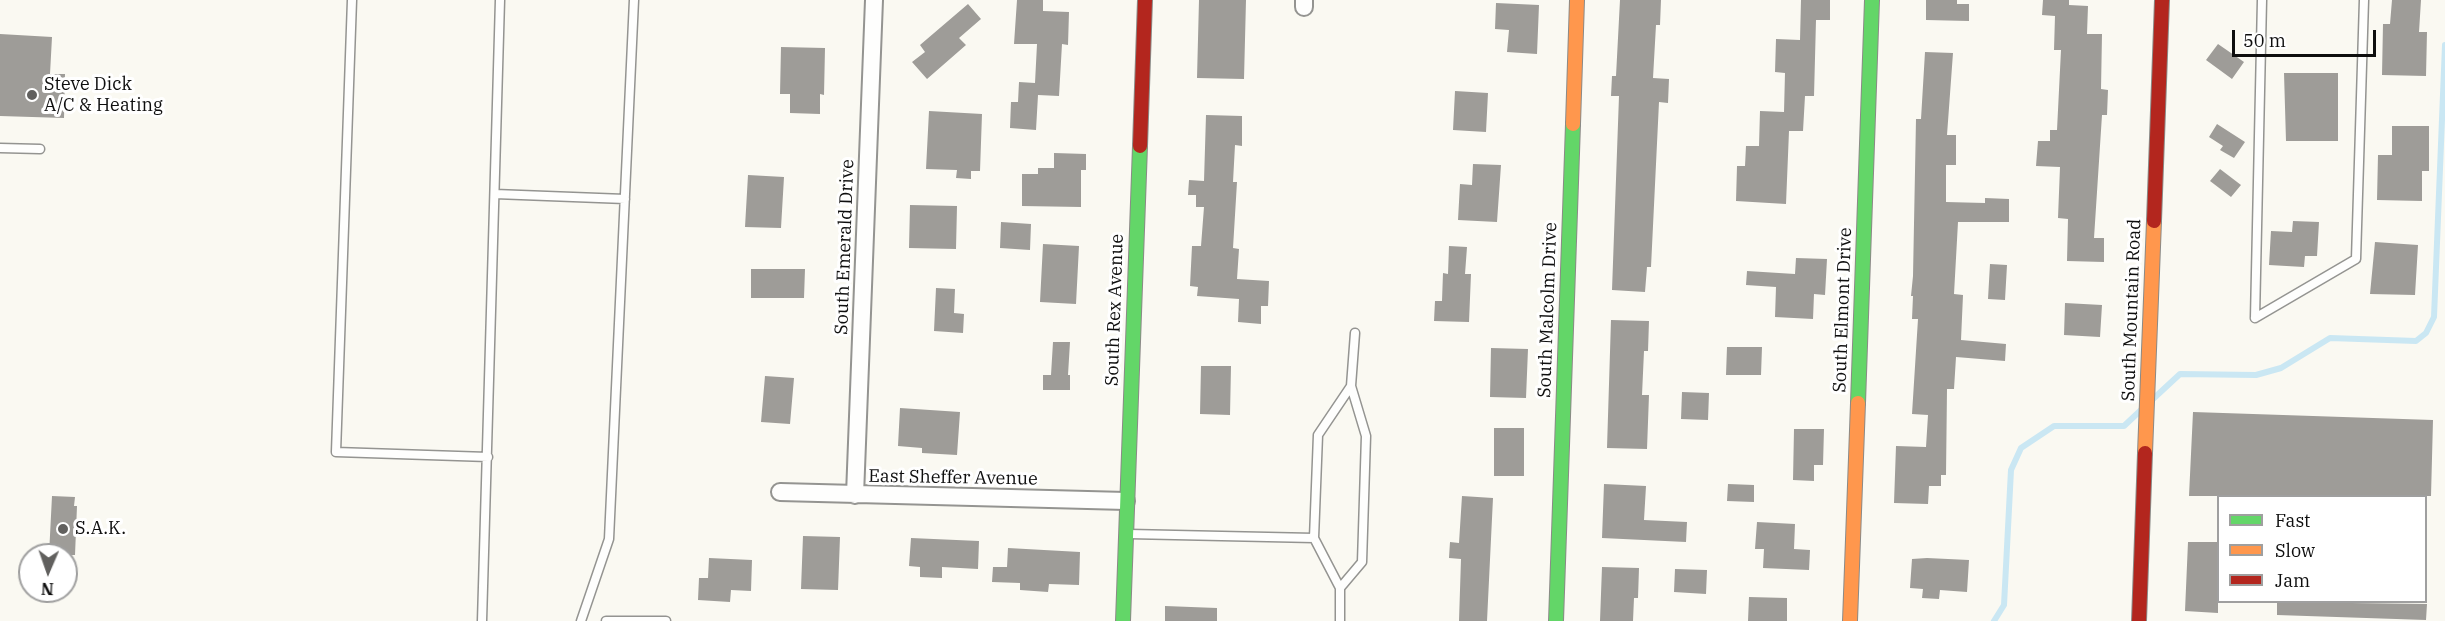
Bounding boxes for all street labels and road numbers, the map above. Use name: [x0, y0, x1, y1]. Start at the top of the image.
street label: South Emerald Drive: [831, 159, 859, 335]
street label: South Mountain Road: [2118, 218, 2146, 402]
street label: South Malcolm Drive: [1534, 222, 1562, 398]
street label: South Elmont Drive: [1829, 227, 1857, 393]
street label: South Rex Avenue: [1102, 233, 1128, 387]
street label: East Sheffer Avenue: [868, 466, 1038, 490]

